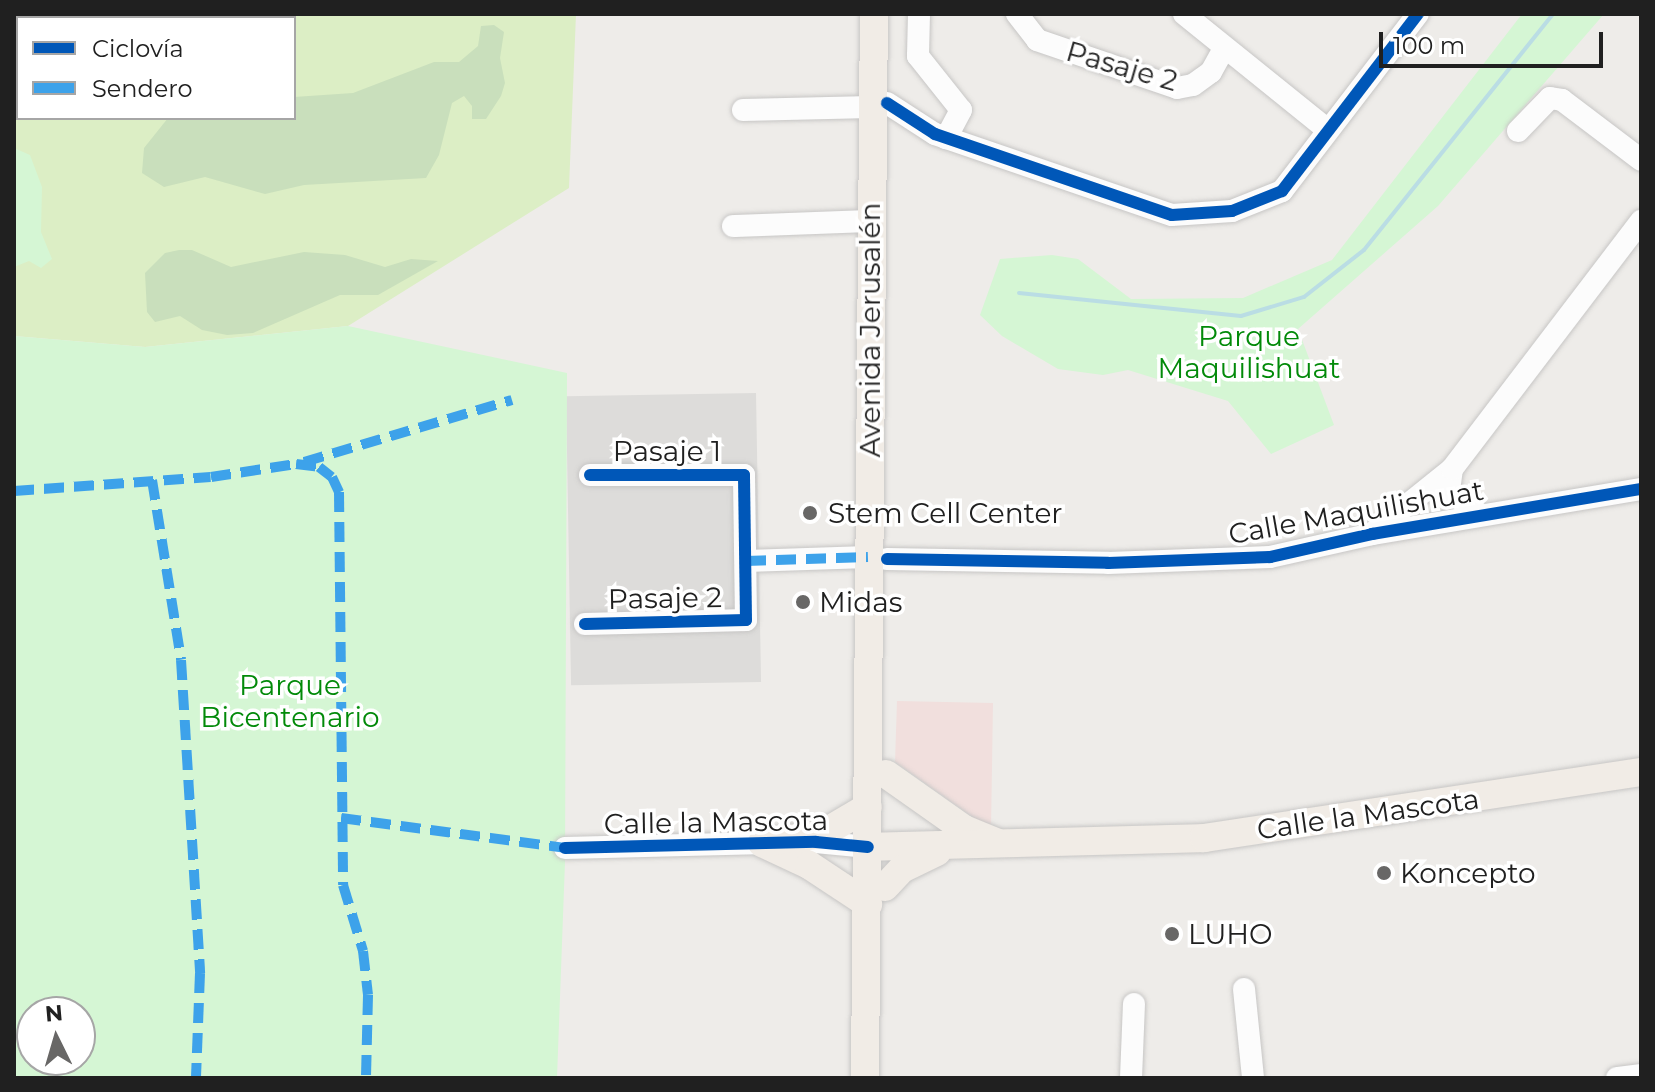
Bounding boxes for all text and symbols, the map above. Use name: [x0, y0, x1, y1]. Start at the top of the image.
legend: [16, 16, 296, 120]
scale bar: [1383, 16, 1607, 66]
text: 100 m: [1393, 31, 1465, 60]
text: Ciclovía: [92, 34, 184, 63]
street label: Pasaje 2: [1062, 34, 1182, 98]
text: Sendero: [92, 74, 193, 103]
street label: Avenida Jerusalén: [853, 203, 887, 457]
park label: Parque Maquilishuat: [1158, 319, 1340, 385]
street label: Pasaje 1: [613, 434, 721, 468]
street label: Calle Maquilishuat: [1226, 473, 1486, 551]
place label: Stem Cell Center: [828, 496, 1063, 530]
marker: Stem Cell Center: [799, 502, 821, 524]
street label: Pasaje 2: [608, 580, 722, 616]
place label: Midas: [819, 585, 902, 619]
marker: Midas: [794, 593, 812, 611]
park label: Parque Bicentenario: [200, 668, 380, 734]
street label: Calle la Mascota: [1255, 782, 1481, 846]
street label: Calle la Mascota: [604, 803, 828, 841]
place label: Koncepto: [1400, 856, 1536, 890]
marker: Koncepto: [1375, 864, 1393, 882]
place label: LUHO: [1188, 917, 1273, 951]
marker: LUHO: [1163, 925, 1181, 943]
north arrow: [16, 996, 96, 1076]
text: N: [44, 999, 64, 1028]

